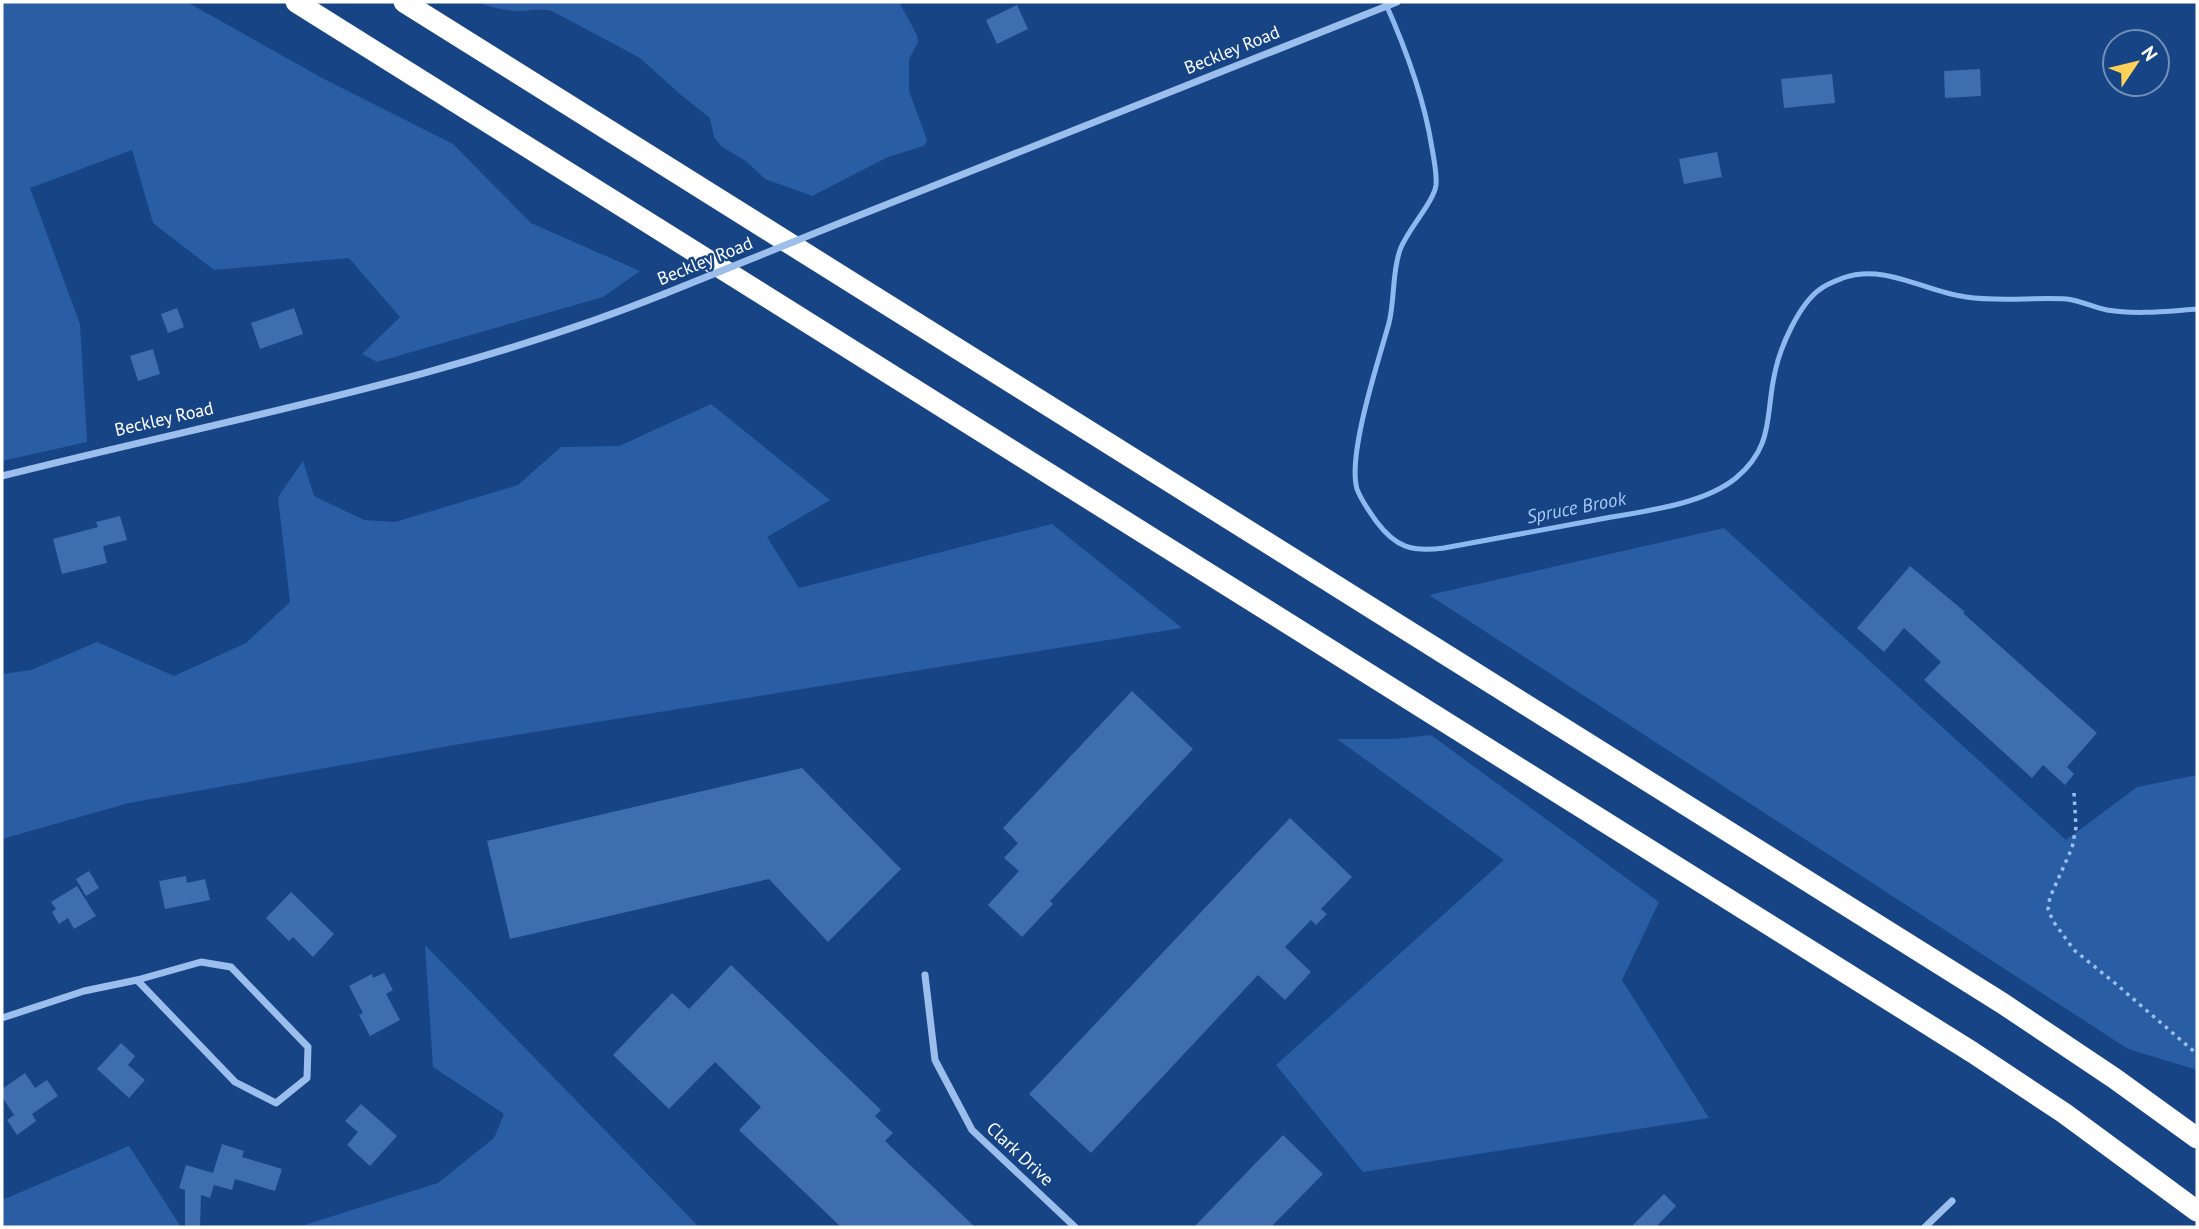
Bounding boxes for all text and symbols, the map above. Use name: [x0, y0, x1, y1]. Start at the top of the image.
street label: Beckley Road: [1181, 20, 1283, 79]
north arrow: [2101, 28, 2171, 98]
text: N: [2137, 41, 2163, 65]
street label: Beckley Road: [654, 231, 756, 290]
street label: Beckley Road: [112, 396, 216, 441]
water label: Spruce Brook: [1524, 485, 1629, 528]
street label: Clark Drive: [982, 1117, 1059, 1191]

